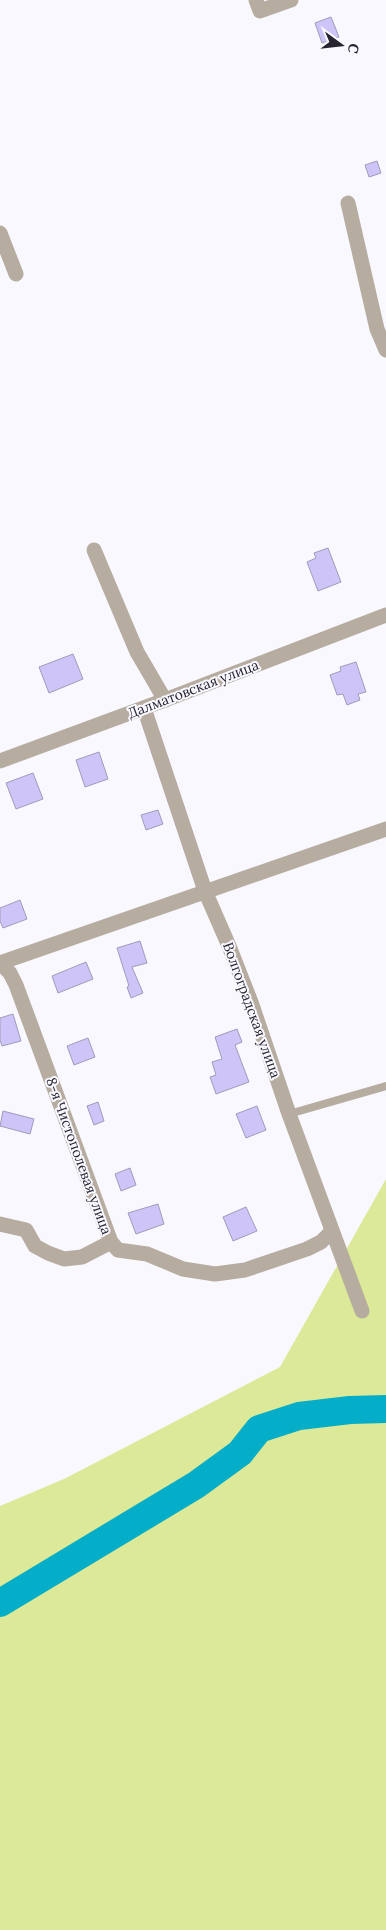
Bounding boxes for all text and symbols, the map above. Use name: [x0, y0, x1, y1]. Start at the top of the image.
north arrow: [316, 20, 366, 70]
text: С: [344, 41, 363, 56]
street label: Далматовская улица: [125, 656, 261, 722]
street label: Волгоградская улица: [219, 940, 285, 1080]
street label: 8-я Чистополевая улица: [42, 1075, 116, 1237]

